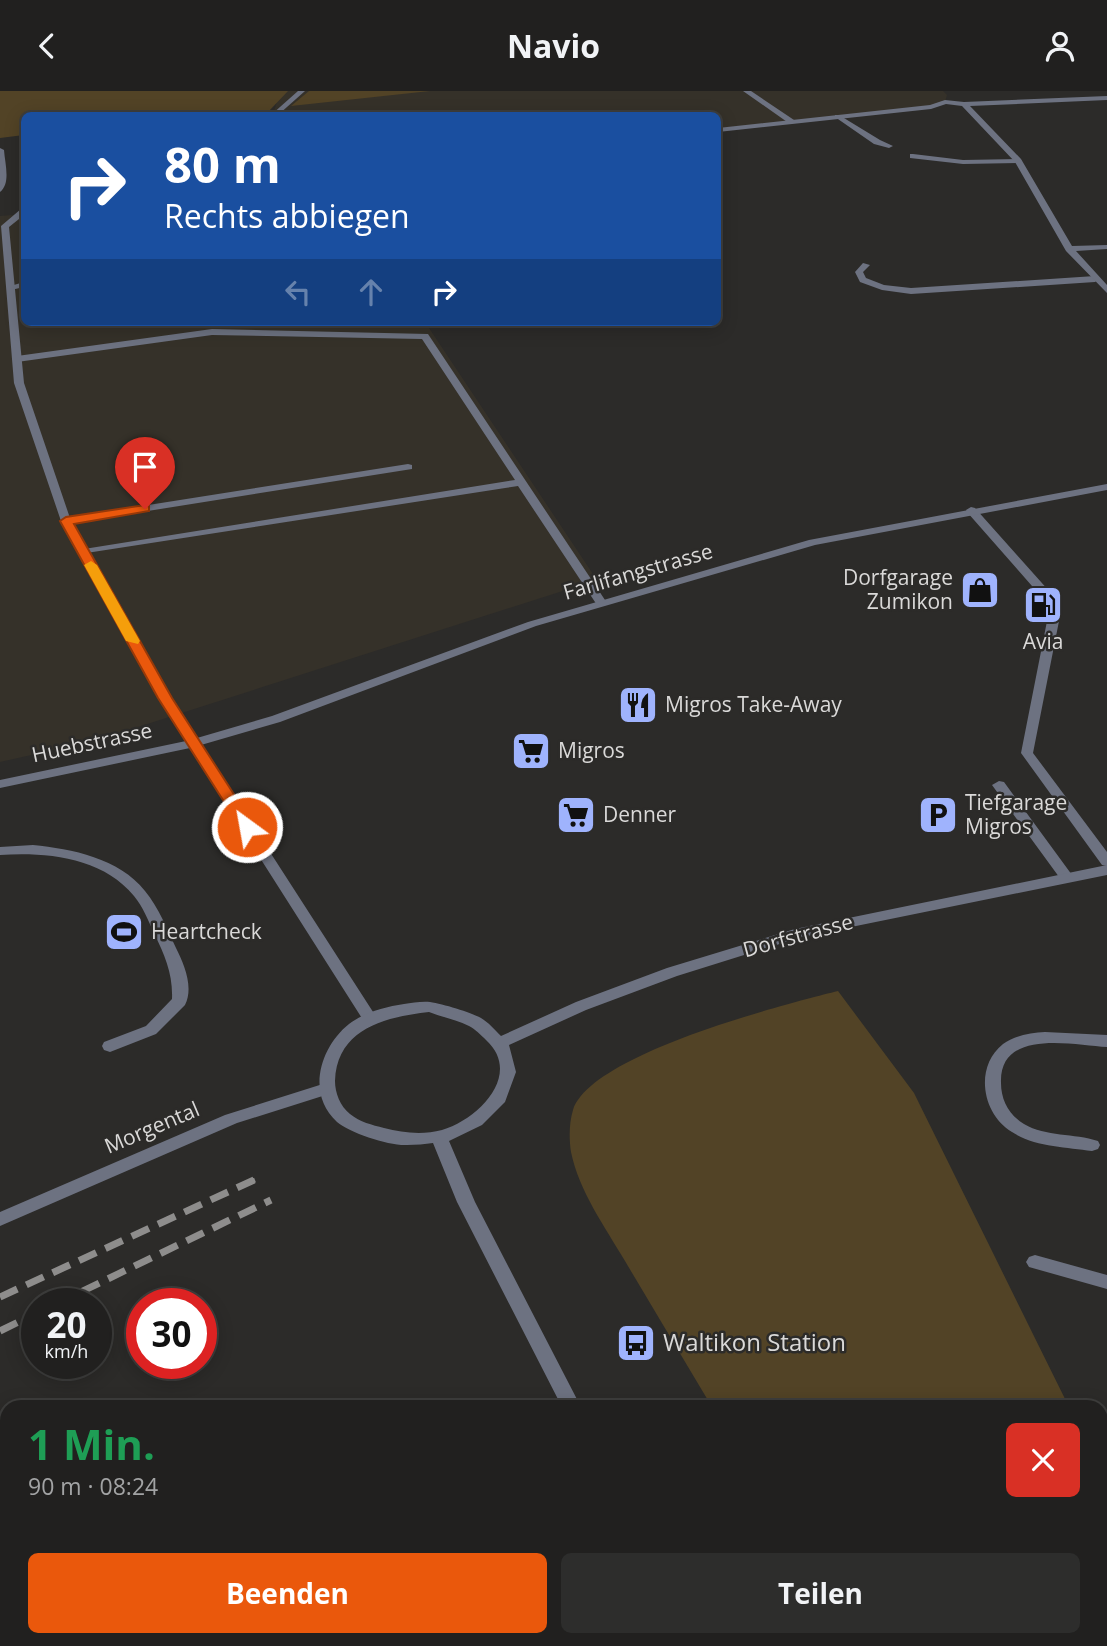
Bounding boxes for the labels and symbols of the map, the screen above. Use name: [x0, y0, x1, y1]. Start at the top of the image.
pin: [115, 437, 175, 509]
street label: Farlifangstrasse: [560, 536, 716, 606]
place label: Dorfgarage Zumikon: [843, 563, 953, 615]
shop icon: Dorfgarage Zumikon: [959, 569, 1001, 611]
fuel station icon: Avia: [1022, 584, 1064, 626]
place label: Avia: [1023, 627, 1063, 655]
restaurant icon: Migros Take-Away: [617, 684, 659, 726]
place label: Migros Take-Away: [665, 690, 842, 718]
street label: Huebstrasse: [29, 716, 155, 768]
supermarket icon: Migros: [510, 730, 552, 772]
place label: Migros: [558, 736, 625, 764]
place label: Tiefgarage Migros: [965, 788, 1067, 840]
position arrow: [210, 790, 284, 864]
supermarket icon: Denner: [555, 794, 597, 836]
parking icon: Tiefgarage Migros: [917, 794, 959, 836]
place label: Denner: [603, 800, 677, 828]
street label: Dorfstrasse: [740, 907, 856, 963]
sports icon: Heartcheck: [103, 911, 145, 953]
place label: Heartcheck: [151, 917, 262, 945]
street label: Morgental: [100, 1095, 203, 1160]
speed limit sign: 30: [126, 1288, 217, 1379]
bus stop icon: Waltikon Station: [615, 1322, 657, 1364]
place label: Waltikon Station: [663, 1325, 846, 1358]

